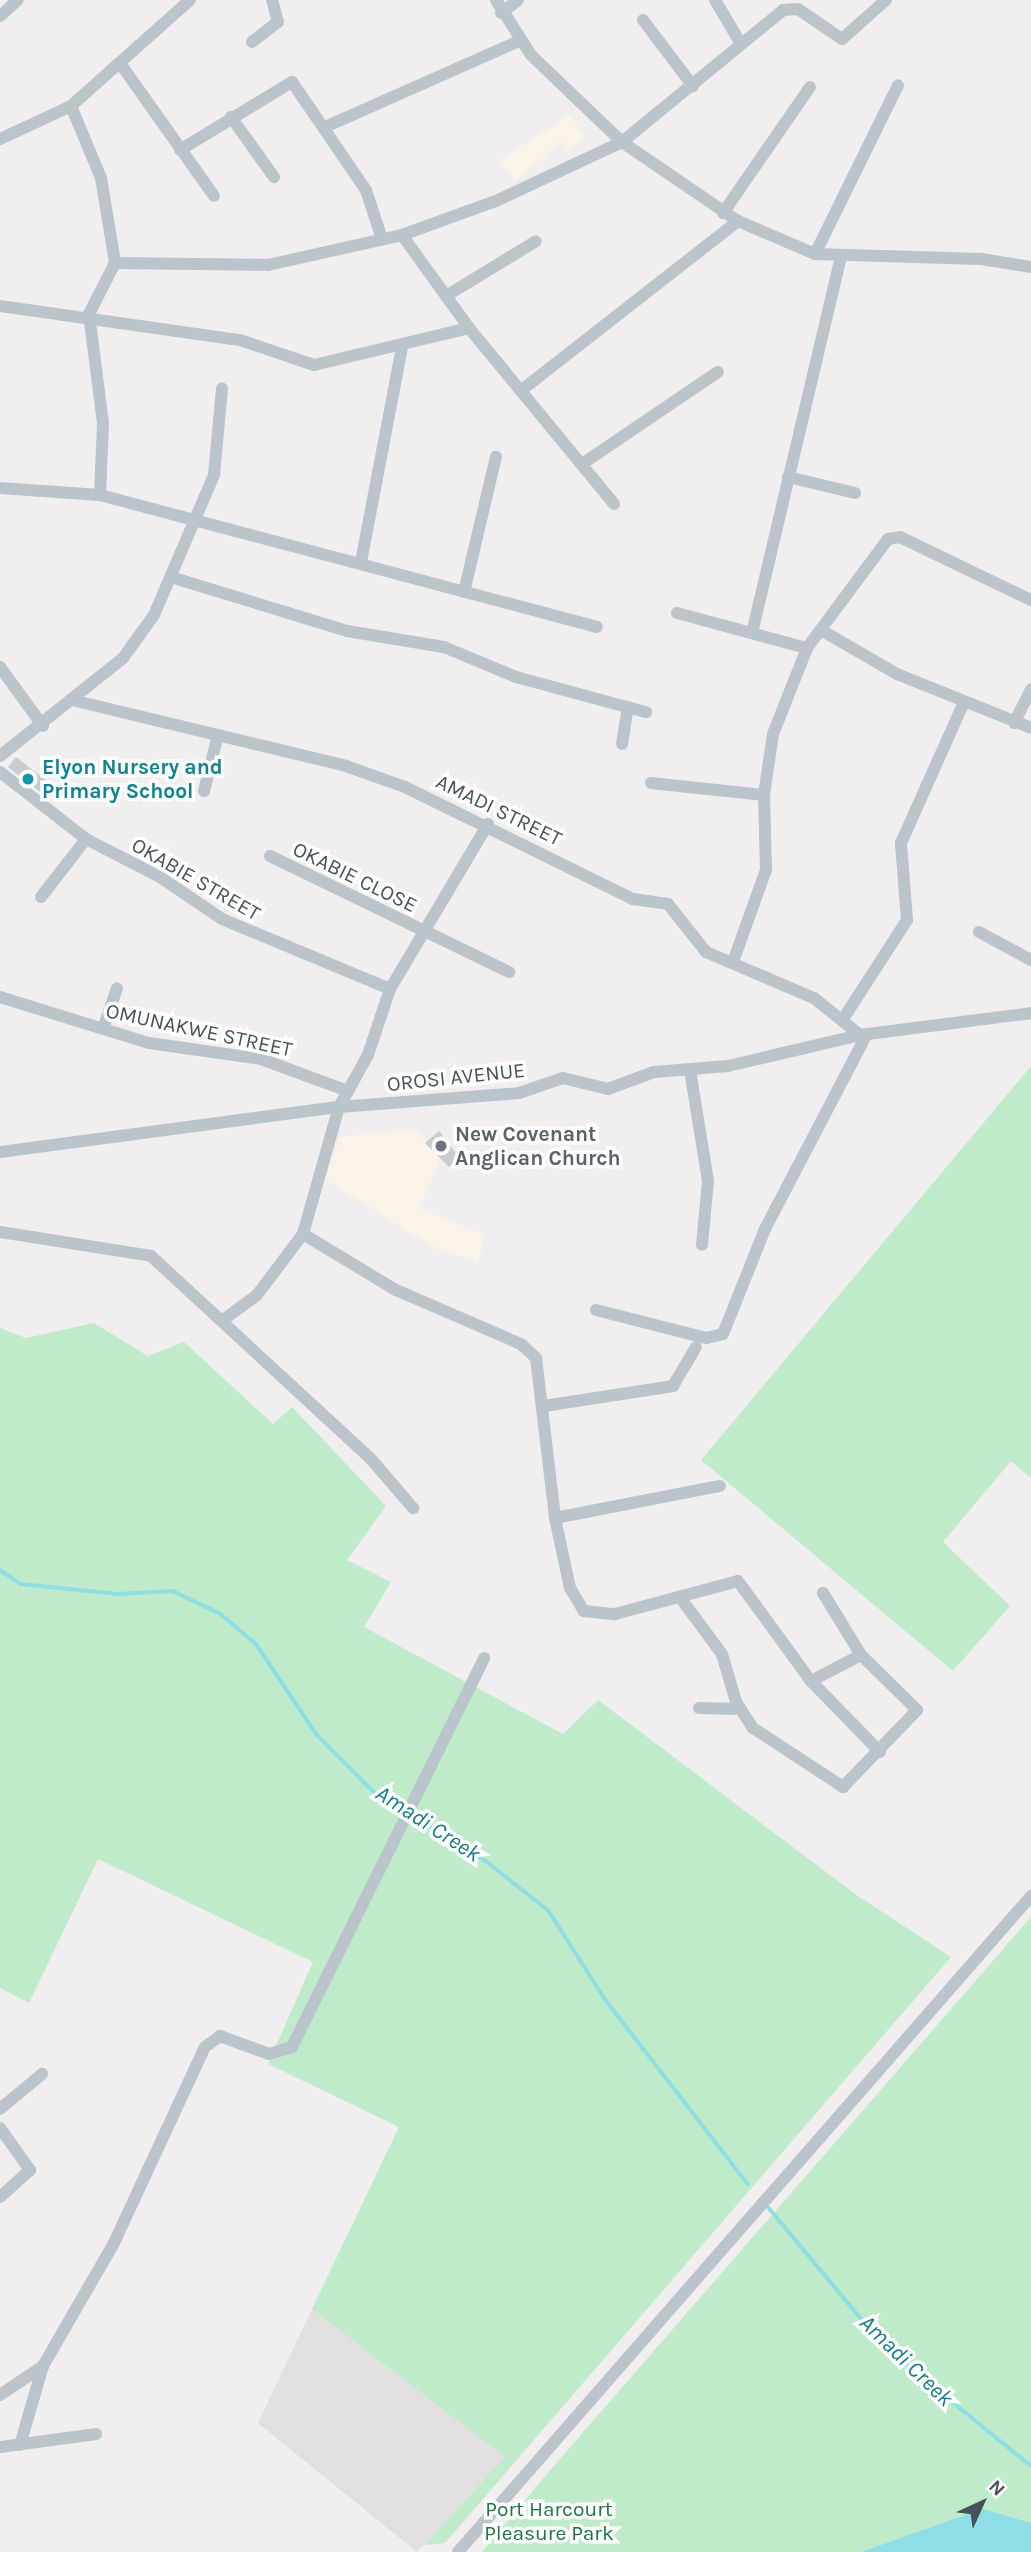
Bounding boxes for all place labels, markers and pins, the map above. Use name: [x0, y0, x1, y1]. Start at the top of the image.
place label: Elyon Nursery and Primary School: [42, 754, 223, 804]
marker: Elyon Nursery and Primary School: [20, 771, 36, 787]
place label: New Covenant Anglican Church: [455, 1121, 621, 1171]
marker: New Covenant Anglican Church: [433, 1138, 449, 1154]

